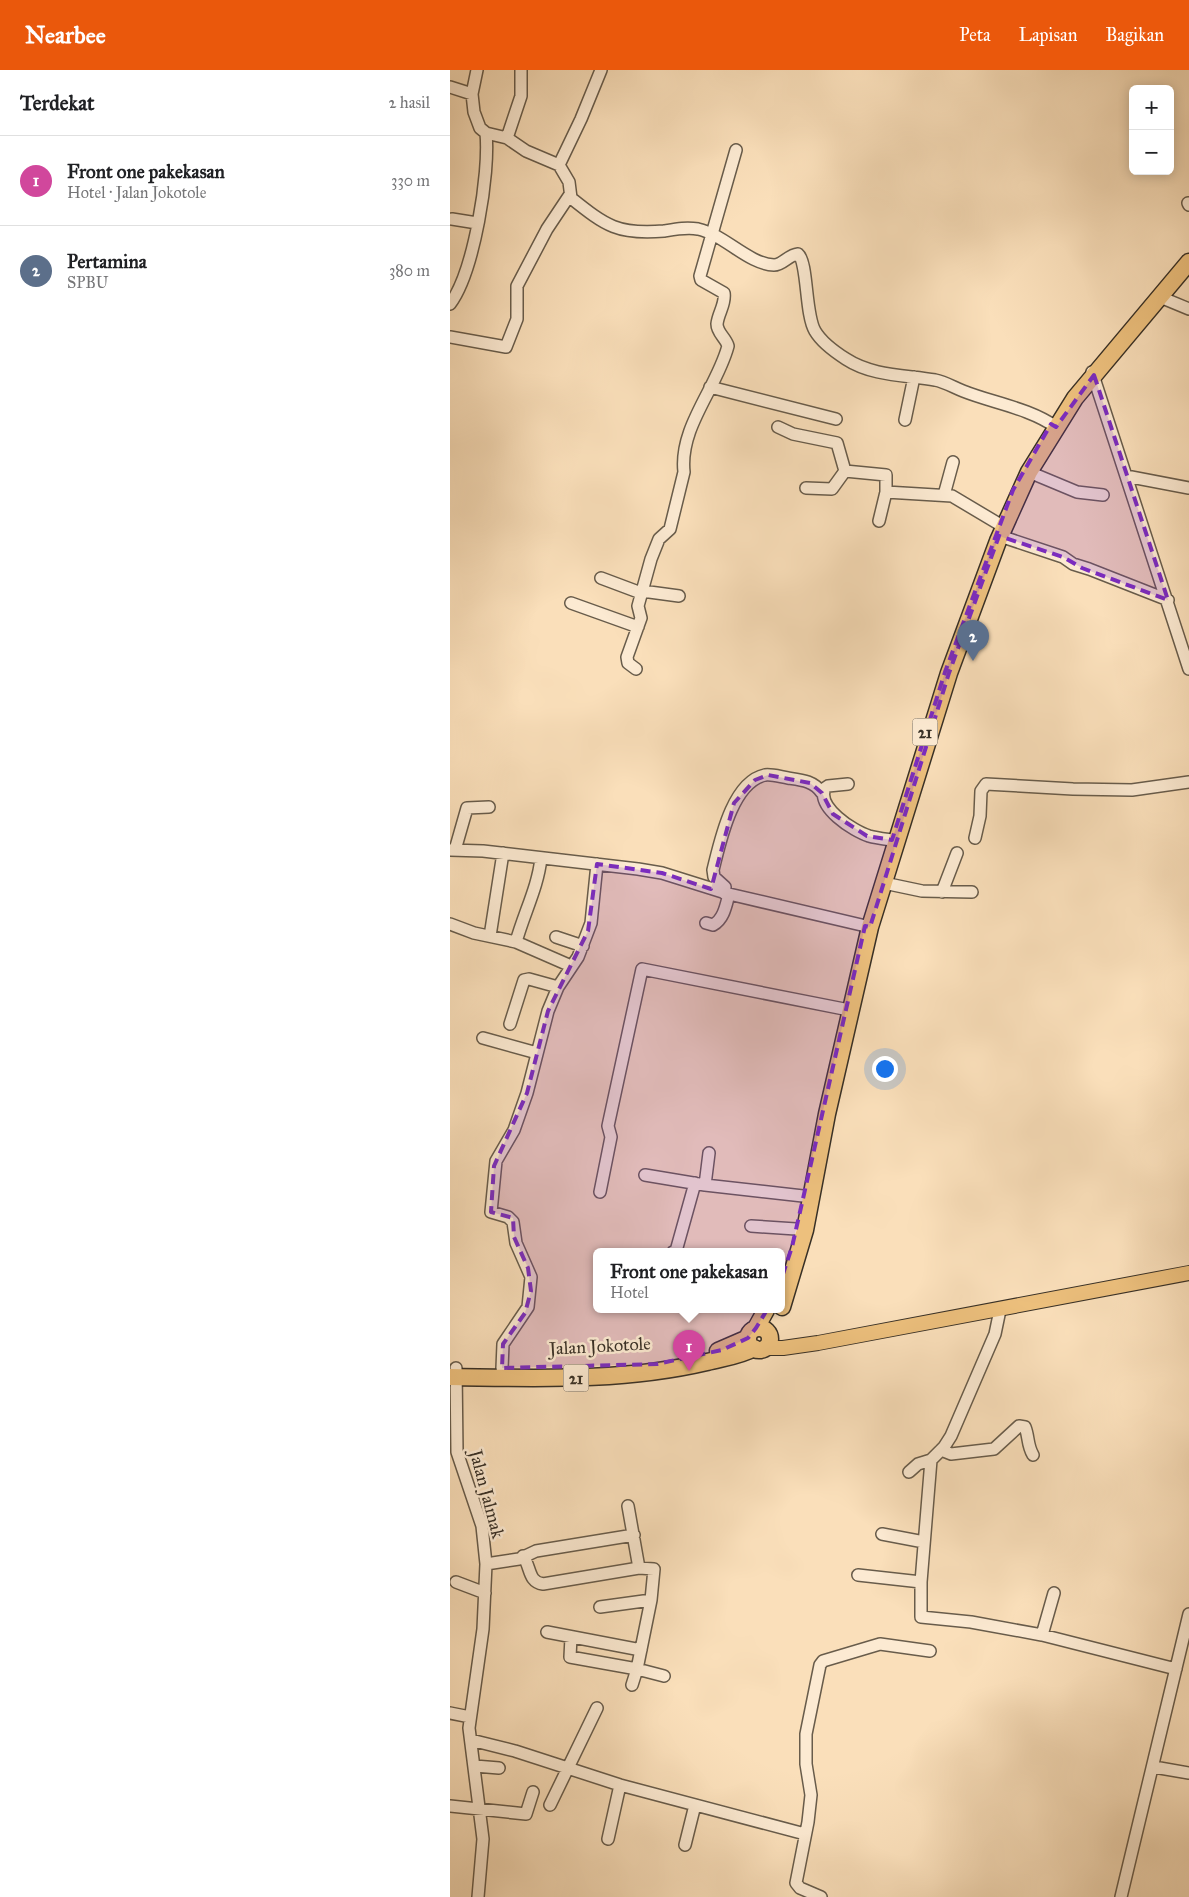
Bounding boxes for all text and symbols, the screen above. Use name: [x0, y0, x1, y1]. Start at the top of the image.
text: Nearbee: [25, 20, 106, 50]
text: Peta: [959, 24, 991, 46]
text: Lapisan: [1019, 24, 1077, 46]
text: Bagikan: [1105, 24, 1164, 46]
map controls: [1129, 85, 1174, 175]
button: +: [1129, 85, 1174, 130]
text: Terdekat: [20, 90, 94, 116]
text: 2 hasil: [388, 93, 430, 112]
button: −: [1129, 130, 1174, 175]
text: Front one pakekasan: [67, 160, 225, 183]
text: 1: [33, 171, 39, 190]
text: 330 m: [391, 171, 430, 190]
text: Hotel · Jalan Jokotole: [67, 183, 206, 202]
text: Pertamina: [67, 250, 147, 273]
text: 2: [32, 261, 40, 280]
text: 380 m: [389, 261, 430, 280]
text: SPBU: [67, 273, 108, 292]
pin: 2: [957, 620, 989, 661]
road number: 21: [912, 719, 938, 746]
your location: [872, 1056, 898, 1082]
popup: [593, 1248, 785, 1313]
text: Front one pakekasan: [610, 1260, 768, 1283]
text: Hotel: [610, 1283, 649, 1302]
pin: 1: [673, 1330, 705, 1371]
street label: Jalan Jokotole: [547, 1332, 651, 1361]
road number: 21: [564, 1365, 588, 1392]
street label: Jalan Jalmak: [463, 1445, 510, 1542]

